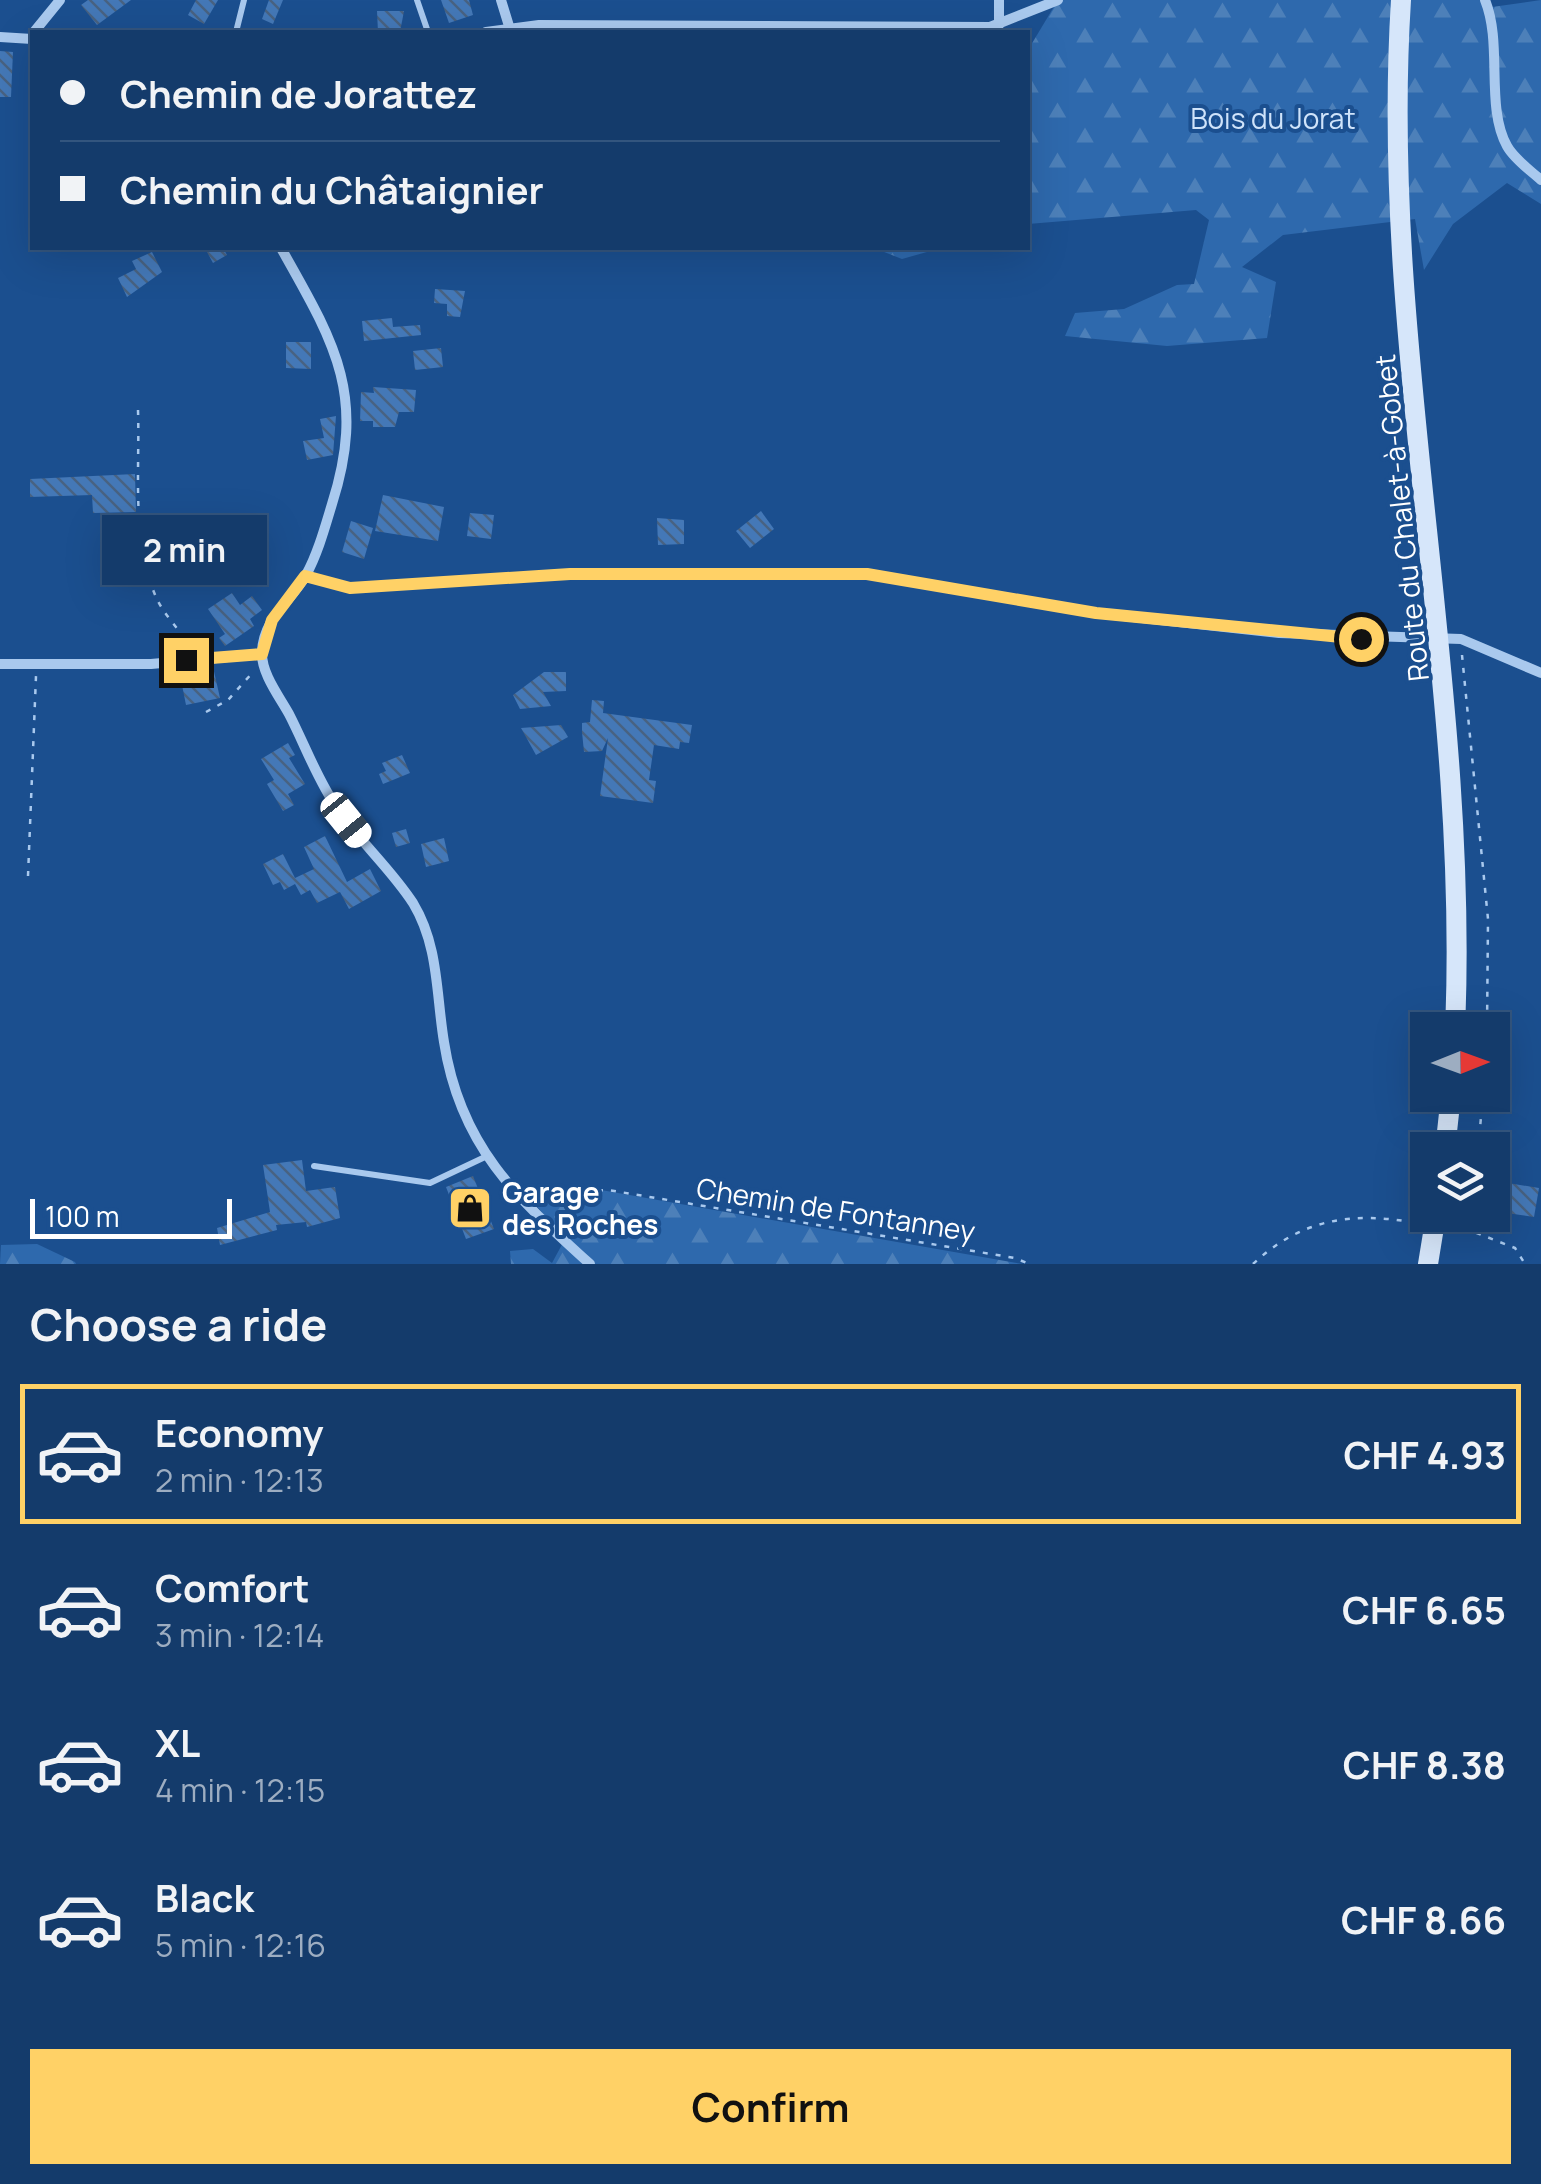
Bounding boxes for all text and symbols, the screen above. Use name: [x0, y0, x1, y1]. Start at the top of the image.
text: Chemin de Jorattez: [120, 67, 477, 119]
park label: Bois du Jorat: [1190, 99, 1356, 137]
text: Chemin du Châtaignier: [120, 163, 544, 215]
street label: Route du Chalet-à-Gobet: [1365, 353, 1437, 683]
callout: 2 min: [104, 515, 268, 585]
text: 2 min: [143, 528, 226, 572]
route start: [1339, 617, 1384, 662]
route end: [164, 638, 209, 683]
car: [315, 787, 377, 853]
north arrow: [1410, 1012, 1510, 1112]
map controls: [1410, 1012, 1510, 1232]
button: layers: [1410, 1132, 1510, 1232]
street label: Chemin de Fontanney: [694, 1168, 978, 1250]
place label: Garage des Roches: [502, 1173, 658, 1243]
shop icon: Garage des Roches: [447, 1185, 493, 1231]
scale bar: [30, 1194, 232, 1238]
text: 100 m: [45, 1197, 119, 1235]
text: Choose a ride: [30, 1293, 327, 1355]
text: Economy: [155, 1406, 324, 1458]
icon: car: [35, 1409, 125, 1499]
text: CHF 4.93: [1343, 1428, 1506, 1480]
text: 2 min · 12:13: [155, 1458, 324, 1502]
text: Comfort: [155, 1561, 309, 1613]
icon: car: [35, 1564, 125, 1654]
text: CHF 6.65: [1342, 1583, 1506, 1635]
text: 3 min · 12:14: [155, 1613, 324, 1657]
text: XL: [155, 1716, 200, 1768]
icon: car: [35, 1719, 125, 1809]
text: CHF 8.38: [1343, 1738, 1506, 1790]
text: 4 min · 12:15: [155, 1768, 325, 1812]
text: Black: [155, 1871, 254, 1923]
icon: car: [35, 1874, 125, 1964]
text: CHF 8.66: [1341, 1893, 1506, 1945]
text: 5 min · 12:16: [155, 1923, 326, 1967]
button: Confirm: [30, 2049, 1511, 2164]

